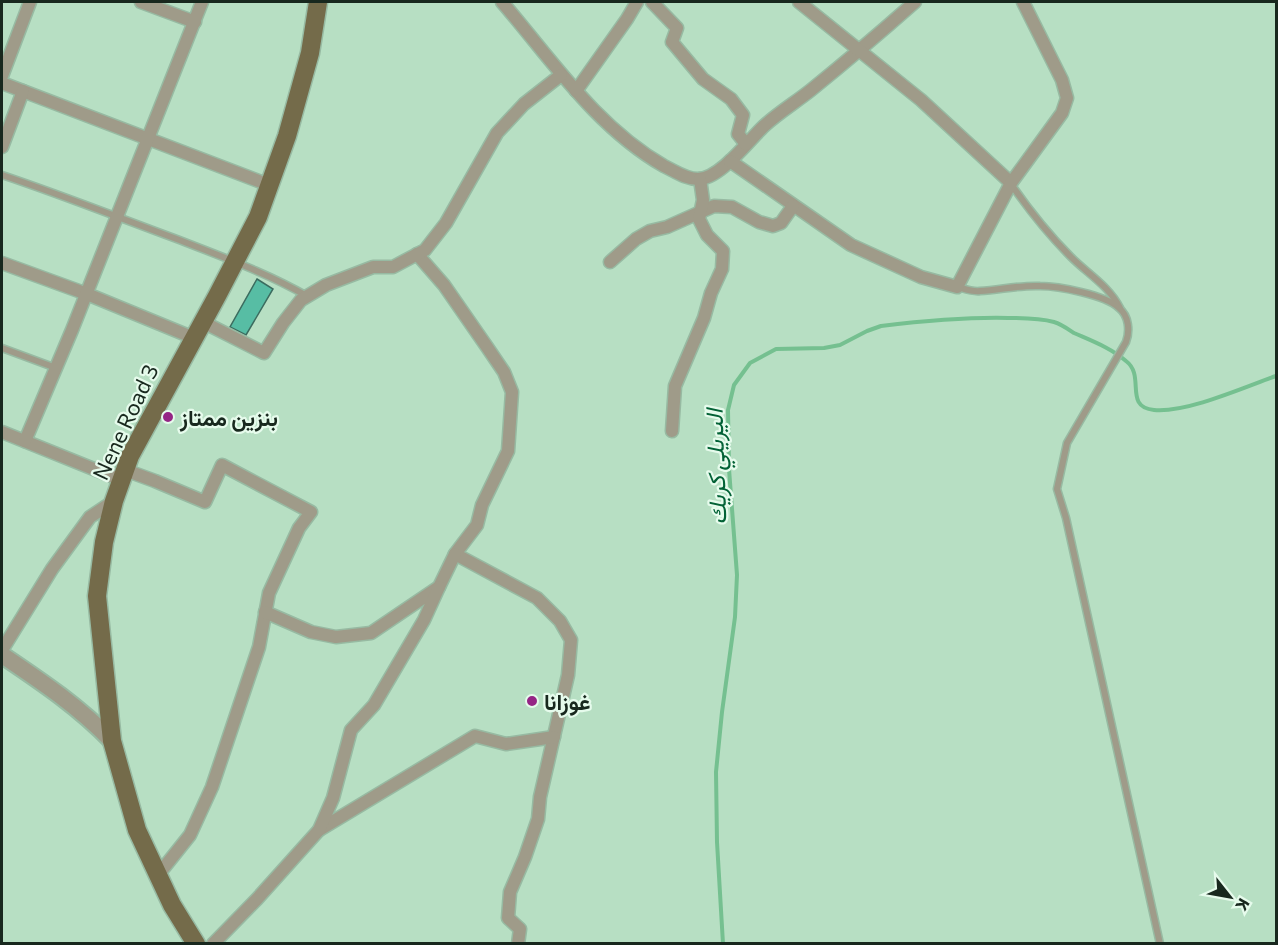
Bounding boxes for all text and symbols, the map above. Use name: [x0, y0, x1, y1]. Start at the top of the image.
street label: Nene Road 3: [86, 360, 164, 484]
place label: بنزين ممتاز: [179, 404, 278, 432]
water label: اليريلي كريك: [698, 406, 738, 525]
marker: بنزين ممتاز: [161, 410, 175, 424]
place label: غوزانا: [544, 688, 590, 716]
marker: غوزانا: [525, 694, 539, 708]
north arrow: [1200, 867, 1260, 927]
text: K: [1232, 895, 1254, 915]

